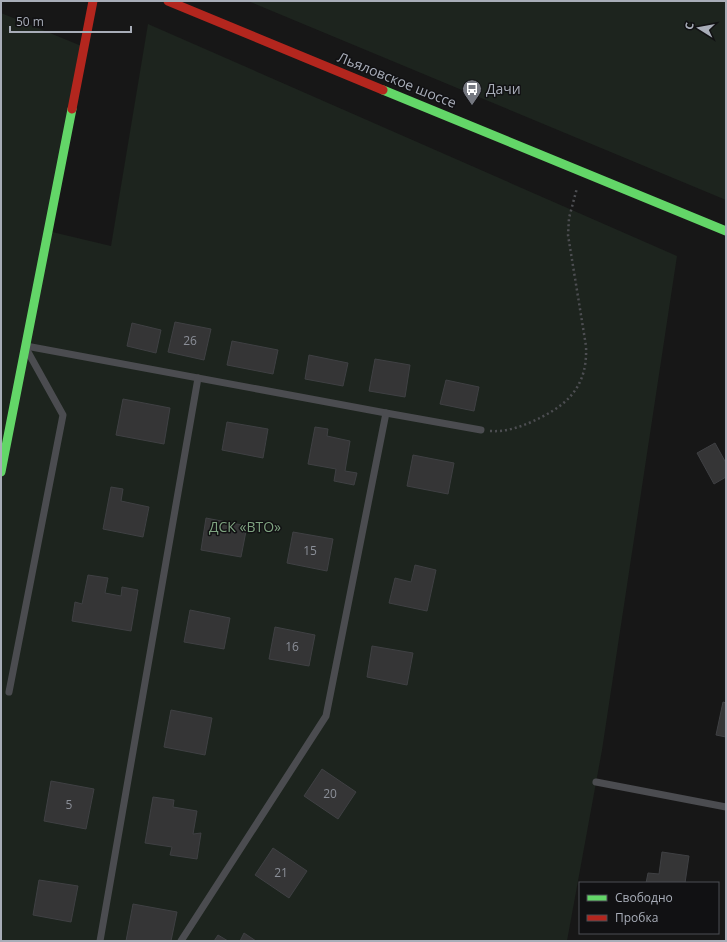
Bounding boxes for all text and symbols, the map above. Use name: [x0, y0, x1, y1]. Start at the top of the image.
scale bar: [10, 8, 131, 34]
north arrow: [679, 8, 719, 48]
text: 50 m: [16, 13, 44, 30]
text: С: [681, 21, 697, 31]
street label: Льяловское шоссе: [335, 47, 459, 112]
bus stop icon: Дачи: [461, 78, 483, 106]
place label: Дачи: [486, 79, 521, 98]
house number: 26: [183, 332, 197, 349]
park label: ДСК «ВТО»: [209, 517, 281, 536]
house number: 15: [303, 542, 317, 559]
house number: 16: [285, 638, 299, 655]
house number: 20: [323, 785, 337, 802]
house number: 5: [66, 796, 73, 813]
house number: 21: [274, 864, 288, 881]
legend: [579, 882, 719, 934]
text: Свободно: [615, 889, 673, 906]
text: Пробка: [615, 909, 658, 926]

